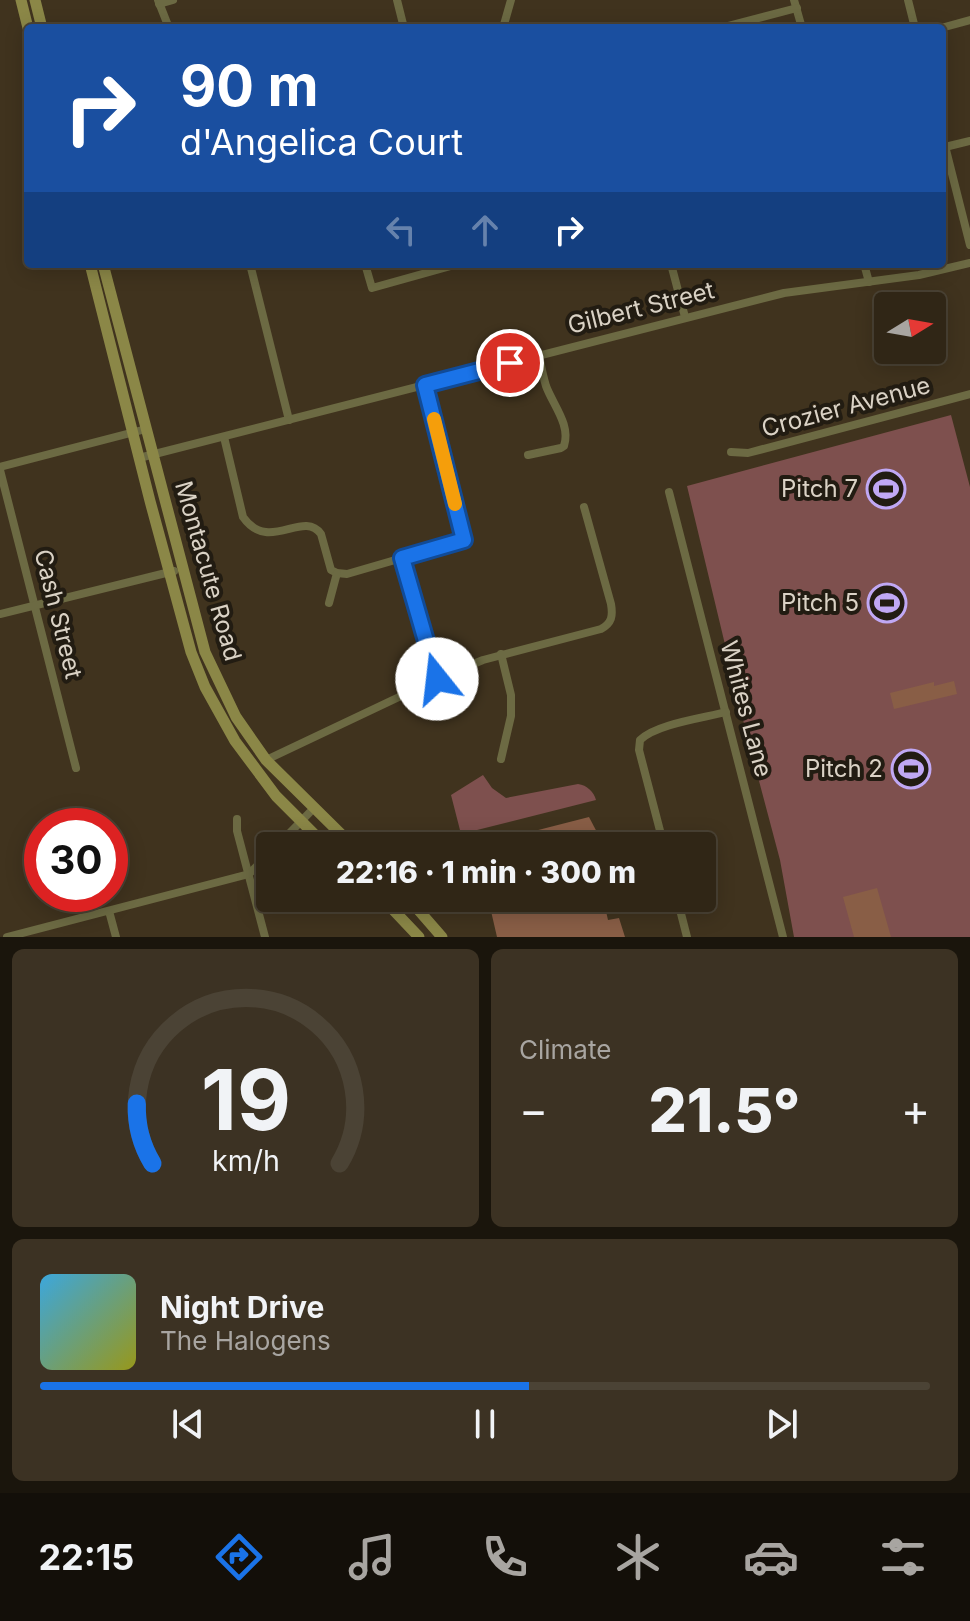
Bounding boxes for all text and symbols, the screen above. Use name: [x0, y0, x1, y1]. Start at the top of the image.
text: 90 m: [180, 52, 319, 120]
icon: right: [48, 56, 152, 160]
text: d'Angelica Court: [180, 120, 463, 164]
icon: left: [379, 208, 423, 252]
icon: ahead: [463, 208, 507, 252]
icon: right: [547, 208, 591, 252]
street label: Gilbert Street: [565, 275, 717, 340]
north arrow: [874, 292, 946, 364]
map controls: [874, 292, 946, 364]
pin: [476, 329, 544, 397]
icon: arrive: [488, 341, 532, 385]
street label: Crozier Avenue: [758, 370, 933, 443]
sports icon: Pitch 7: [865, 468, 907, 510]
place label: Pitch 7: [781, 474, 858, 503]
street label: Montacute Road: [169, 478, 248, 664]
street label: Cash Street: [28, 546, 89, 682]
sports icon: Pitch 5: [866, 582, 908, 624]
place label: Pitch 5: [781, 588, 859, 617]
position arrow: [395, 637, 479, 721]
street label: Whites Lane: [714, 638, 779, 780]
sports icon: Pitch 2: [890, 748, 932, 790]
place label: Pitch 2: [805, 754, 883, 783]
speed limit sign: 30: [24, 808, 128, 912]
text: 22:16 · 1 min · 300 m: [336, 854, 636, 890]
text: Climate: [519, 1034, 611, 1065]
text: 19: [201, 1049, 290, 1150]
text: 21.5°: [648, 1074, 801, 1146]
text: −: [519, 1083, 548, 1137]
text: +: [901, 1083, 930, 1137]
text: km/h: [212, 1143, 279, 1178]
text: Night Drive: [160, 1289, 324, 1325]
text: The Halogens: [160, 1325, 331, 1356]
icon: previous: [166, 1402, 210, 1446]
icon: pause: [463, 1402, 507, 1446]
icon: next: [760, 1402, 804, 1446]
icon: directions: [211, 1529, 267, 1585]
icon: music: [344, 1529, 400, 1585]
icon: phone: [477, 1529, 533, 1585]
icon: climate: [610, 1529, 666, 1585]
icon: car: [743, 1529, 799, 1585]
icon: filters: [875, 1529, 931, 1585]
text: 22:15: [38, 1535, 134, 1579]

